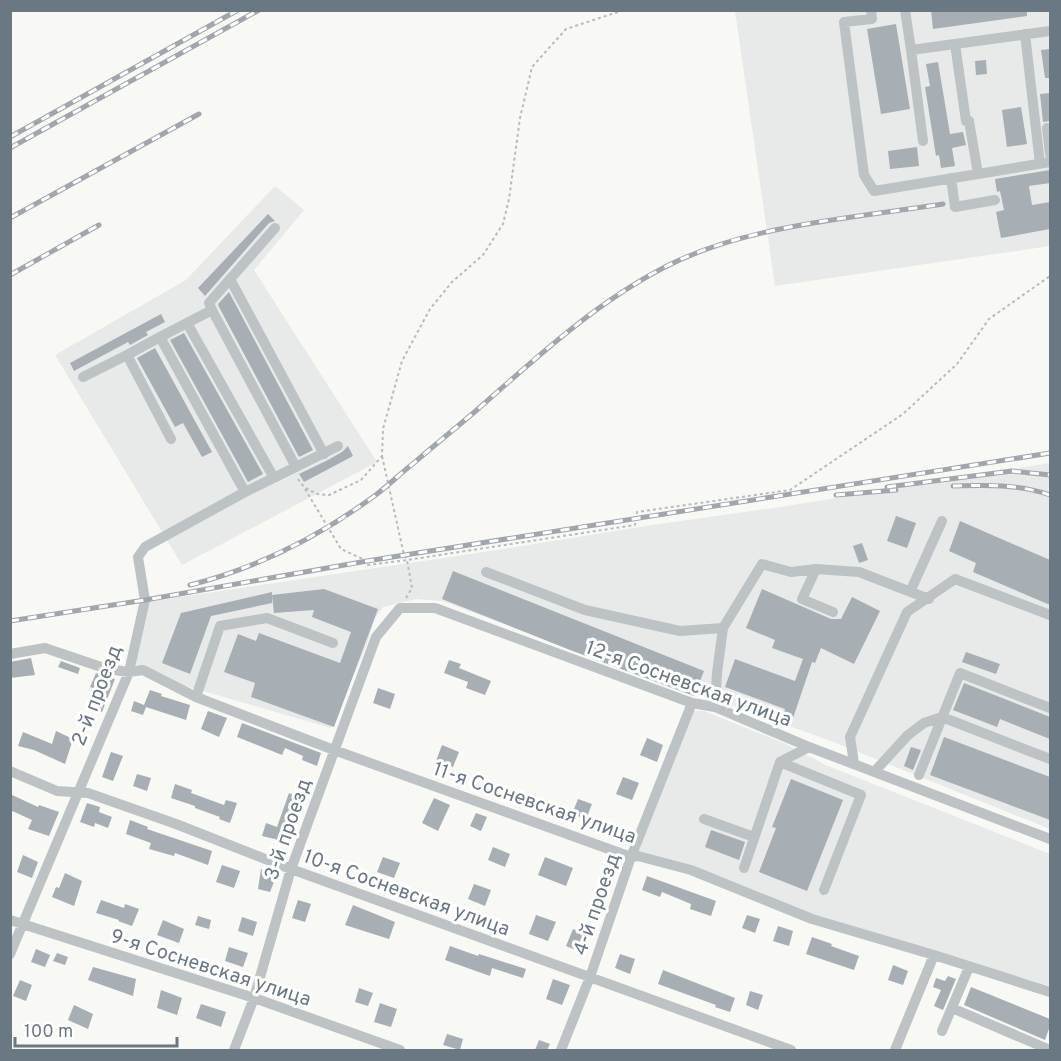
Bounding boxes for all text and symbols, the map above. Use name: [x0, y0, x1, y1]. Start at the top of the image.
street label: 12-я Сосневская улица: [582, 636, 795, 734]
street label: 2-й проезд: [67, 642, 129, 750]
street label: 11-я Сосневская улица: [429, 757, 639, 851]
street label: 3-й проезд: [259, 775, 318, 884]
street label: 10-я Сосневская улица: [300, 844, 513, 943]
street label: 4-й проезд: [568, 850, 627, 959]
street label: 9-я Сосневская улица: [107, 924, 314, 1014]
scale bar: [15, 1010, 177, 1048]
text: 100 m: [24, 1021, 73, 1044]

